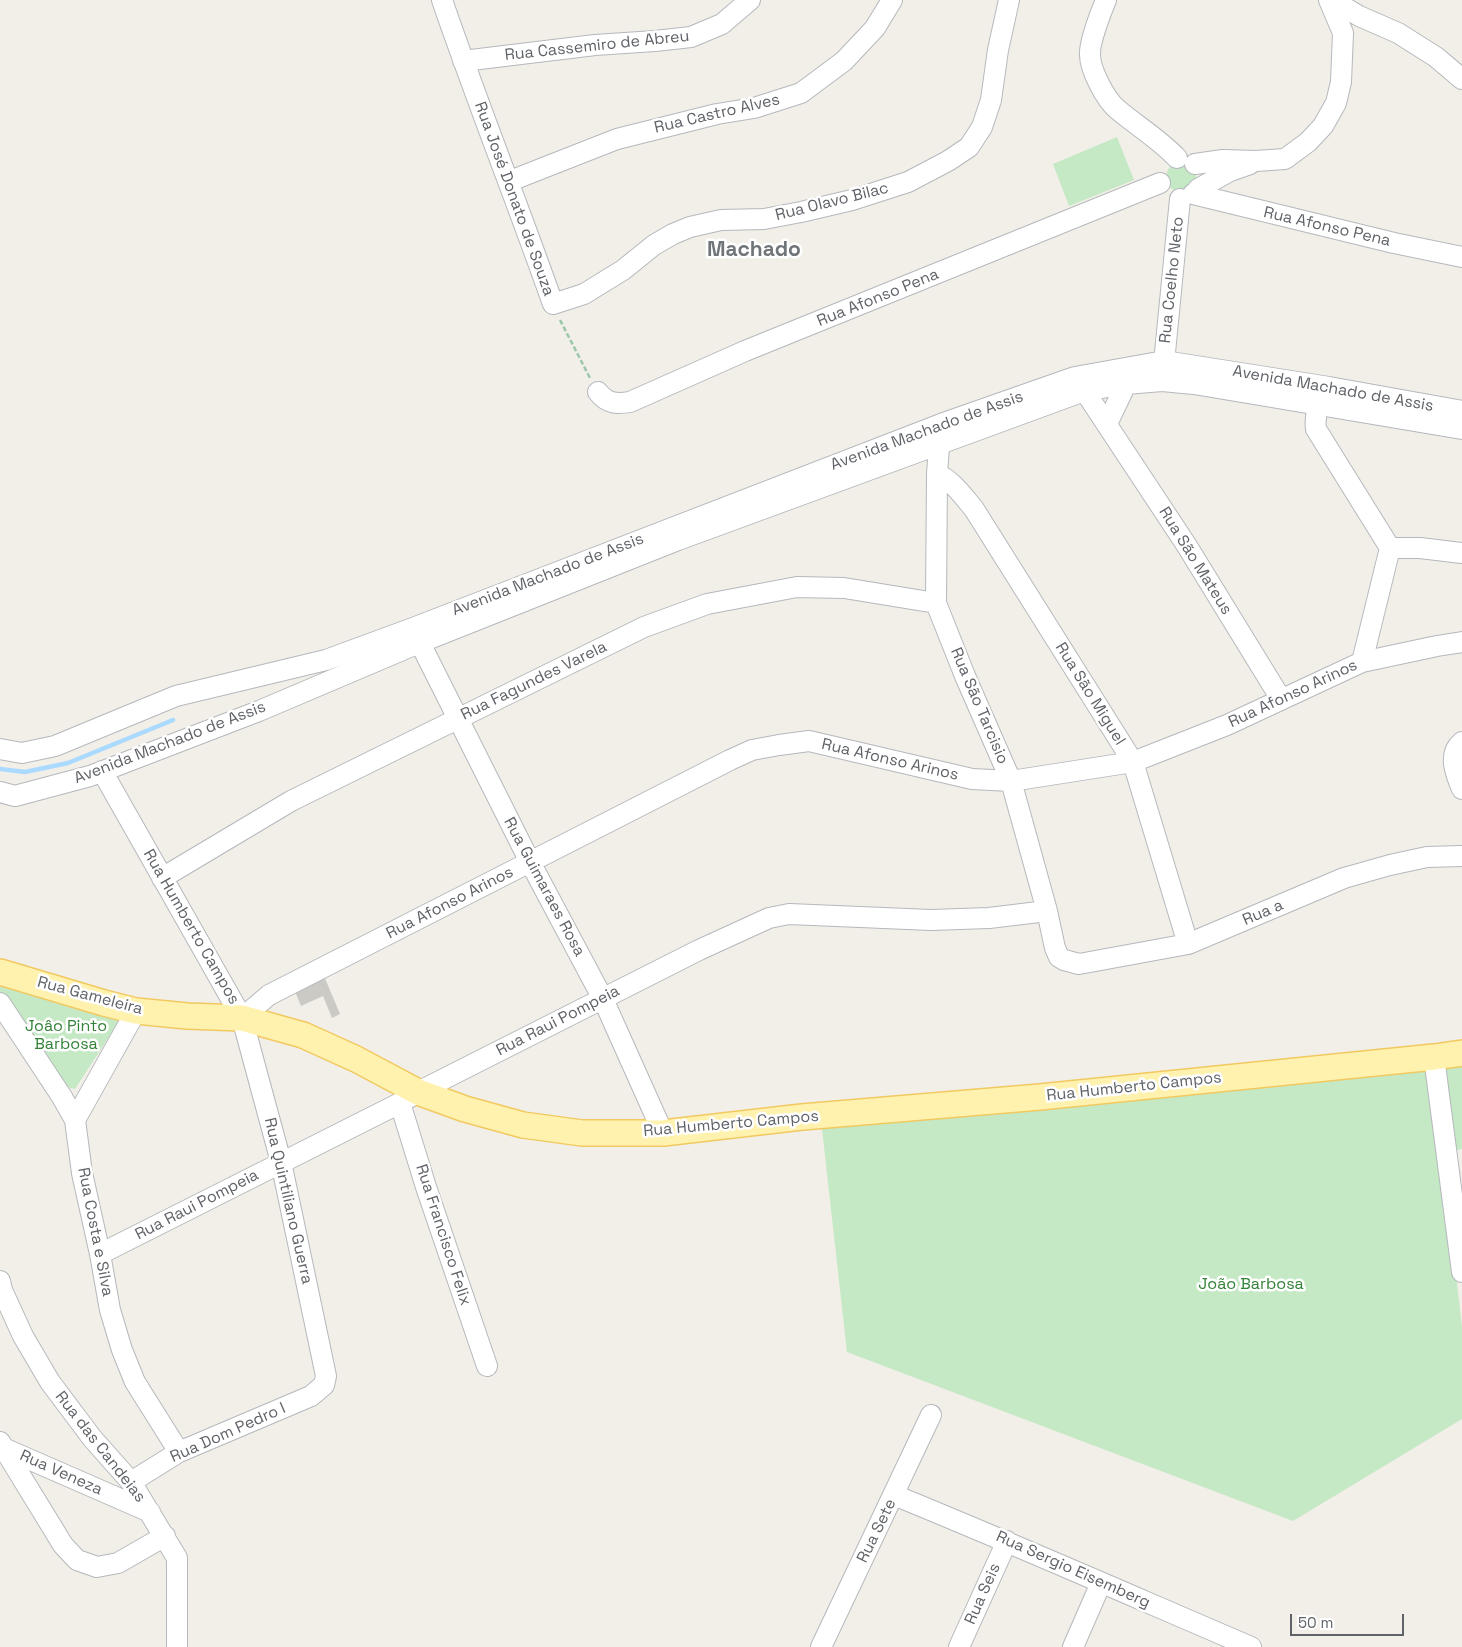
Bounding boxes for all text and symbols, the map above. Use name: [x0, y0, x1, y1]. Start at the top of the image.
street label: Rua Cassemiro de Abreu: [504, 27, 690, 65]
street label: Rua Castro Alves: [652, 90, 782, 138]
street label: Rua José Donato de Souza: [470, 99, 558, 299]
street label: Rua Olavo Bilac: [773, 179, 891, 225]
street label: Rua Afonso Pena: [1262, 203, 1392, 251]
street label: Rua Coelho Neto: [1156, 216, 1188, 344]
district label: Machado: [707, 237, 801, 263]
street label: Rua Afonso Pena: [814, 265, 942, 331]
street label: Avenida Machado de Assis: [1231, 362, 1435, 416]
street label: Avenida Machado de Assis: [828, 387, 1026, 475]
street label: Rua São Mateus: [1154, 504, 1236, 618]
street label: Avenida Machado de Assis: [450, 530, 646, 620]
street label: Rua Fagundes Varela: [458, 637, 610, 725]
street label: Rua São Miguel: [1051, 639, 1129, 749]
street label: Rua São Tarcisio: [946, 645, 1012, 767]
street label: Rua Afonso Arinos: [1226, 656, 1360, 732]
street label: Avenida Machado de Assis: [72, 698, 268, 788]
street label: Rua Afonso Arinos: [820, 735, 960, 785]
street label: Rua Guimaraes Rosa: [499, 814, 589, 960]
street label: Rua Humberto Campos: [139, 846, 243, 1008]
street label: Rua Afonso Arinos: [383, 863, 517, 943]
street label: Rua a: [1240, 896, 1286, 930]
street label: Rua Gameleira: [35, 973, 145, 1019]
street label: Rua Raui Pompeia: [493, 982, 623, 1060]
park label: Joâo Pinto Barbosa: [25, 1017, 107, 1055]
street label: Rua Humberto Campos: [1045, 1068, 1223, 1106]
street label: Rua Humberto Campos: [643, 1107, 819, 1141]
street label: Rua Quintiliano Guerra: [260, 1116, 316, 1286]
street label: Rua Francisco Felix: [411, 1162, 475, 1308]
street label: Rua Costa e Silva: [73, 1166, 117, 1298]
street label: Rua Raui Pompeia: [132, 1166, 262, 1244]
park label: João Barbosa: [1198, 1275, 1304, 1295]
street label: Rua das Candeias: [51, 1388, 149, 1506]
street label: Rua Dom Pedro I: [167, 1399, 289, 1467]
street label: Rua Veneza: [17, 1446, 105, 1500]
street label: Rua Sete: [853, 1496, 901, 1566]
street label: Rua Sergio Eisemberg: [993, 1527, 1153, 1613]
street label: Rua Seis: [961, 1560, 1005, 1628]
scale bar: [1292, 1604, 1406, 1636]
text: 50 m: [1298, 1613, 1333, 1632]

